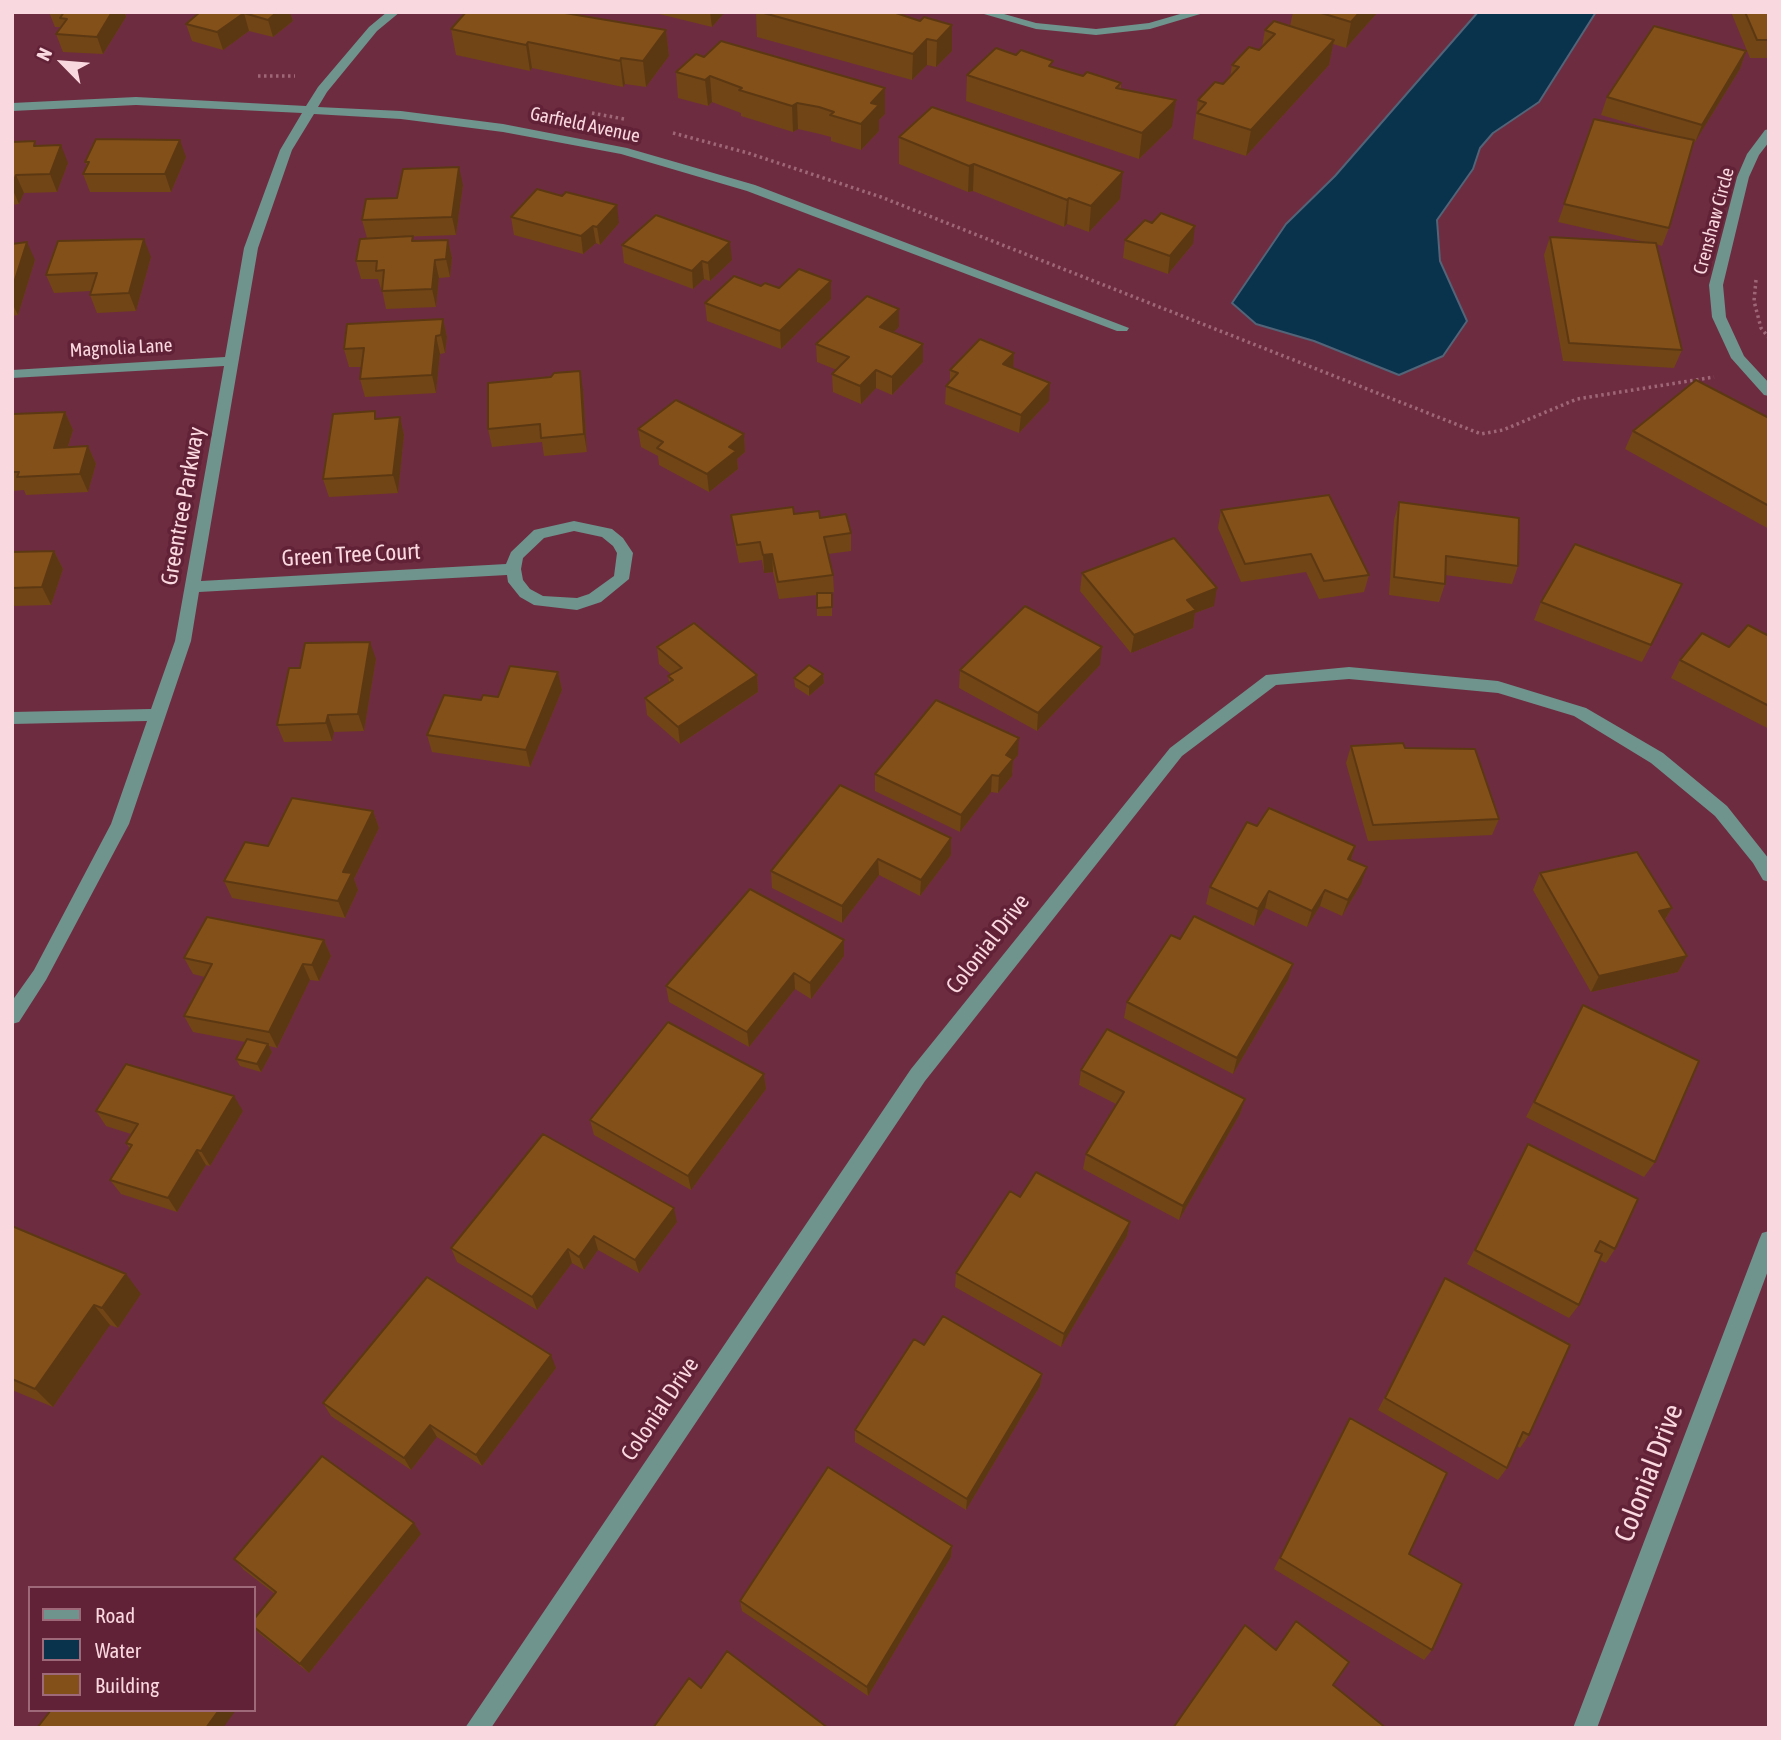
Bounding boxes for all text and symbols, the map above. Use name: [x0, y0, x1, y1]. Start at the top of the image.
north arrow: [28, 28, 98, 98]
text: N: [32, 44, 56, 64]
street label: Garfield Avenue: [528, 102, 642, 148]
street label: Crenshaw Circle: [1689, 165, 1739, 277]
street label: Magnolia Lane: [69, 334, 173, 362]
street label: Greentree Parkway: [155, 425, 211, 587]
street label: Green Tree Court: [281, 538, 421, 572]
street label: Colonial Drive: [941, 889, 1035, 999]
street label: Colonial Drive: [615, 1352, 705, 1466]
street label: Colonial Drive: [1607, 1399, 1691, 1547]
legend: [28, 1586, 256, 1712]
text: Road: [95, 1603, 135, 1627]
text: Water: [95, 1638, 141, 1662]
text: Building: [95, 1673, 159, 1697]

